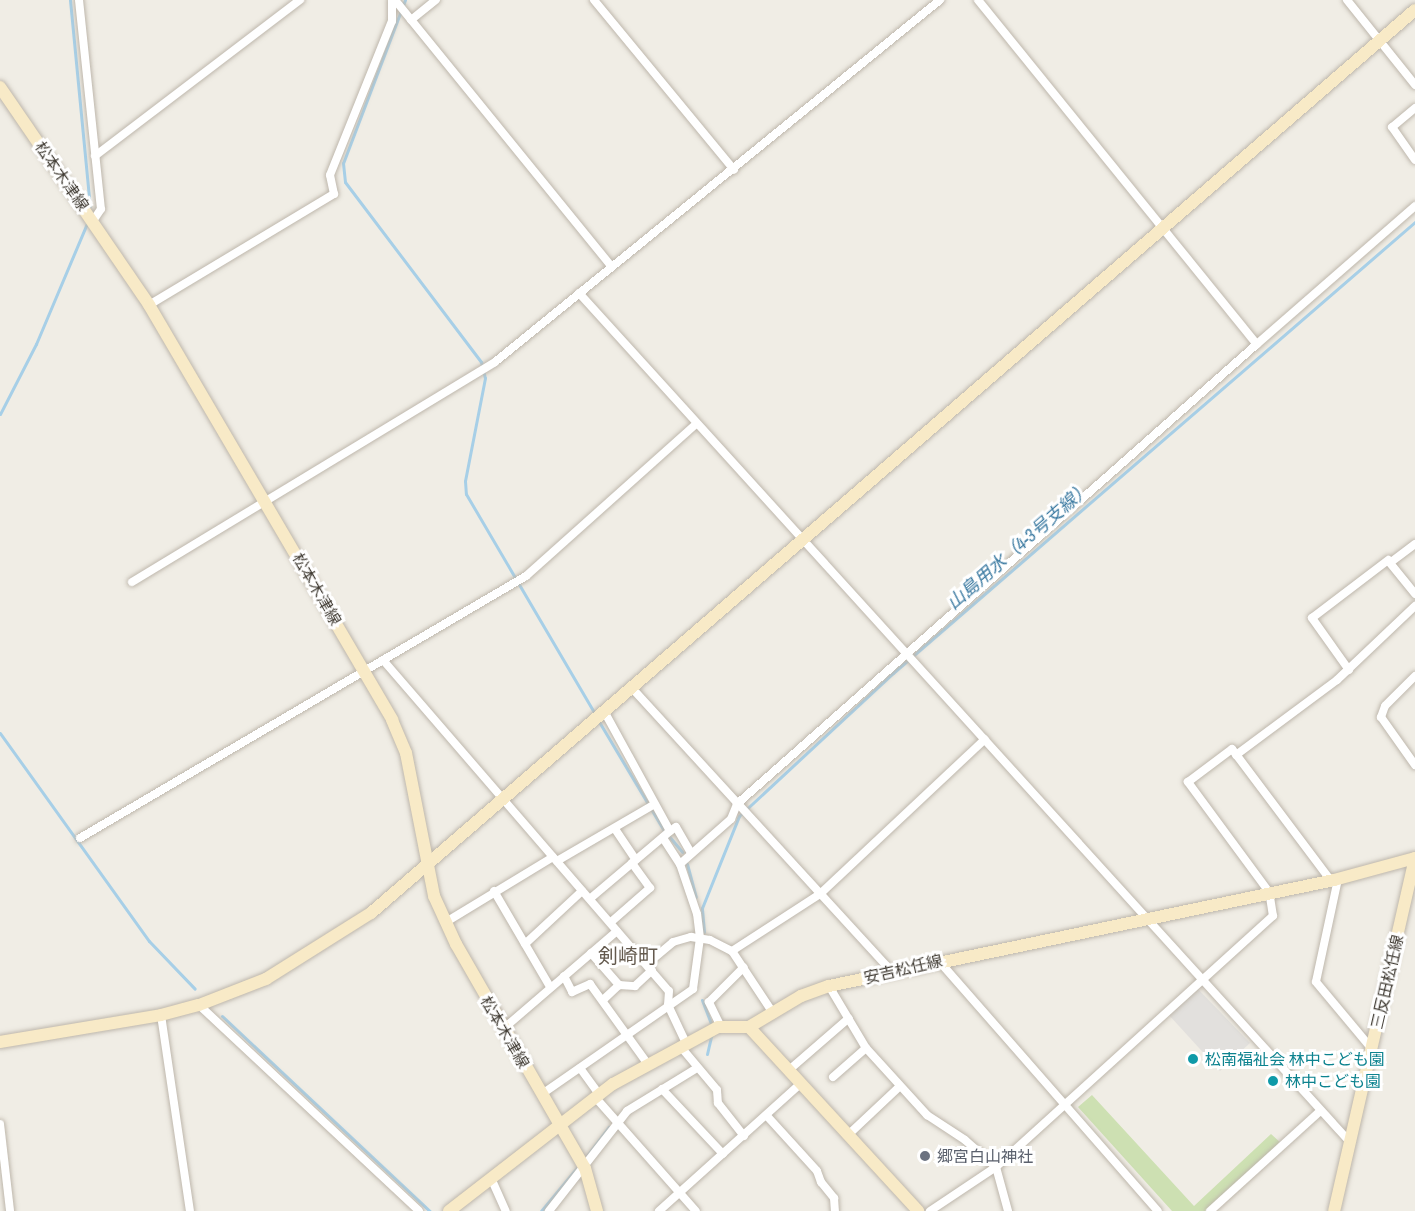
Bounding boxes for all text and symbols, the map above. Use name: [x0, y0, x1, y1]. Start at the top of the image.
street label: 松本木津線: [31, 138, 93, 214]
water label: 山島用水（4-3号支線）: [943, 478, 1095, 614]
street label: 松本木津線: [289, 550, 345, 628]
street label: 三反田松任線: [1367, 933, 1407, 1031]
district label: 剣崎町: [598, 943, 658, 967]
street label: 安吉松任線: [862, 951, 944, 987]
street label: 松本木津線: [477, 993, 533, 1071]
place label: 松南福祉会 林中こども園: [1205, 1049, 1385, 1069]
marker: 松南福祉会 林中こども園: [1186, 1052, 1200, 1066]
place label: 林中こども園: [1285, 1071, 1381, 1091]
marker: 林中こども園: [1266, 1074, 1280, 1088]
place label: 郷宮白山神社: [937, 1146, 1033, 1166]
marker: 郷宮白山神社: [918, 1149, 932, 1163]

